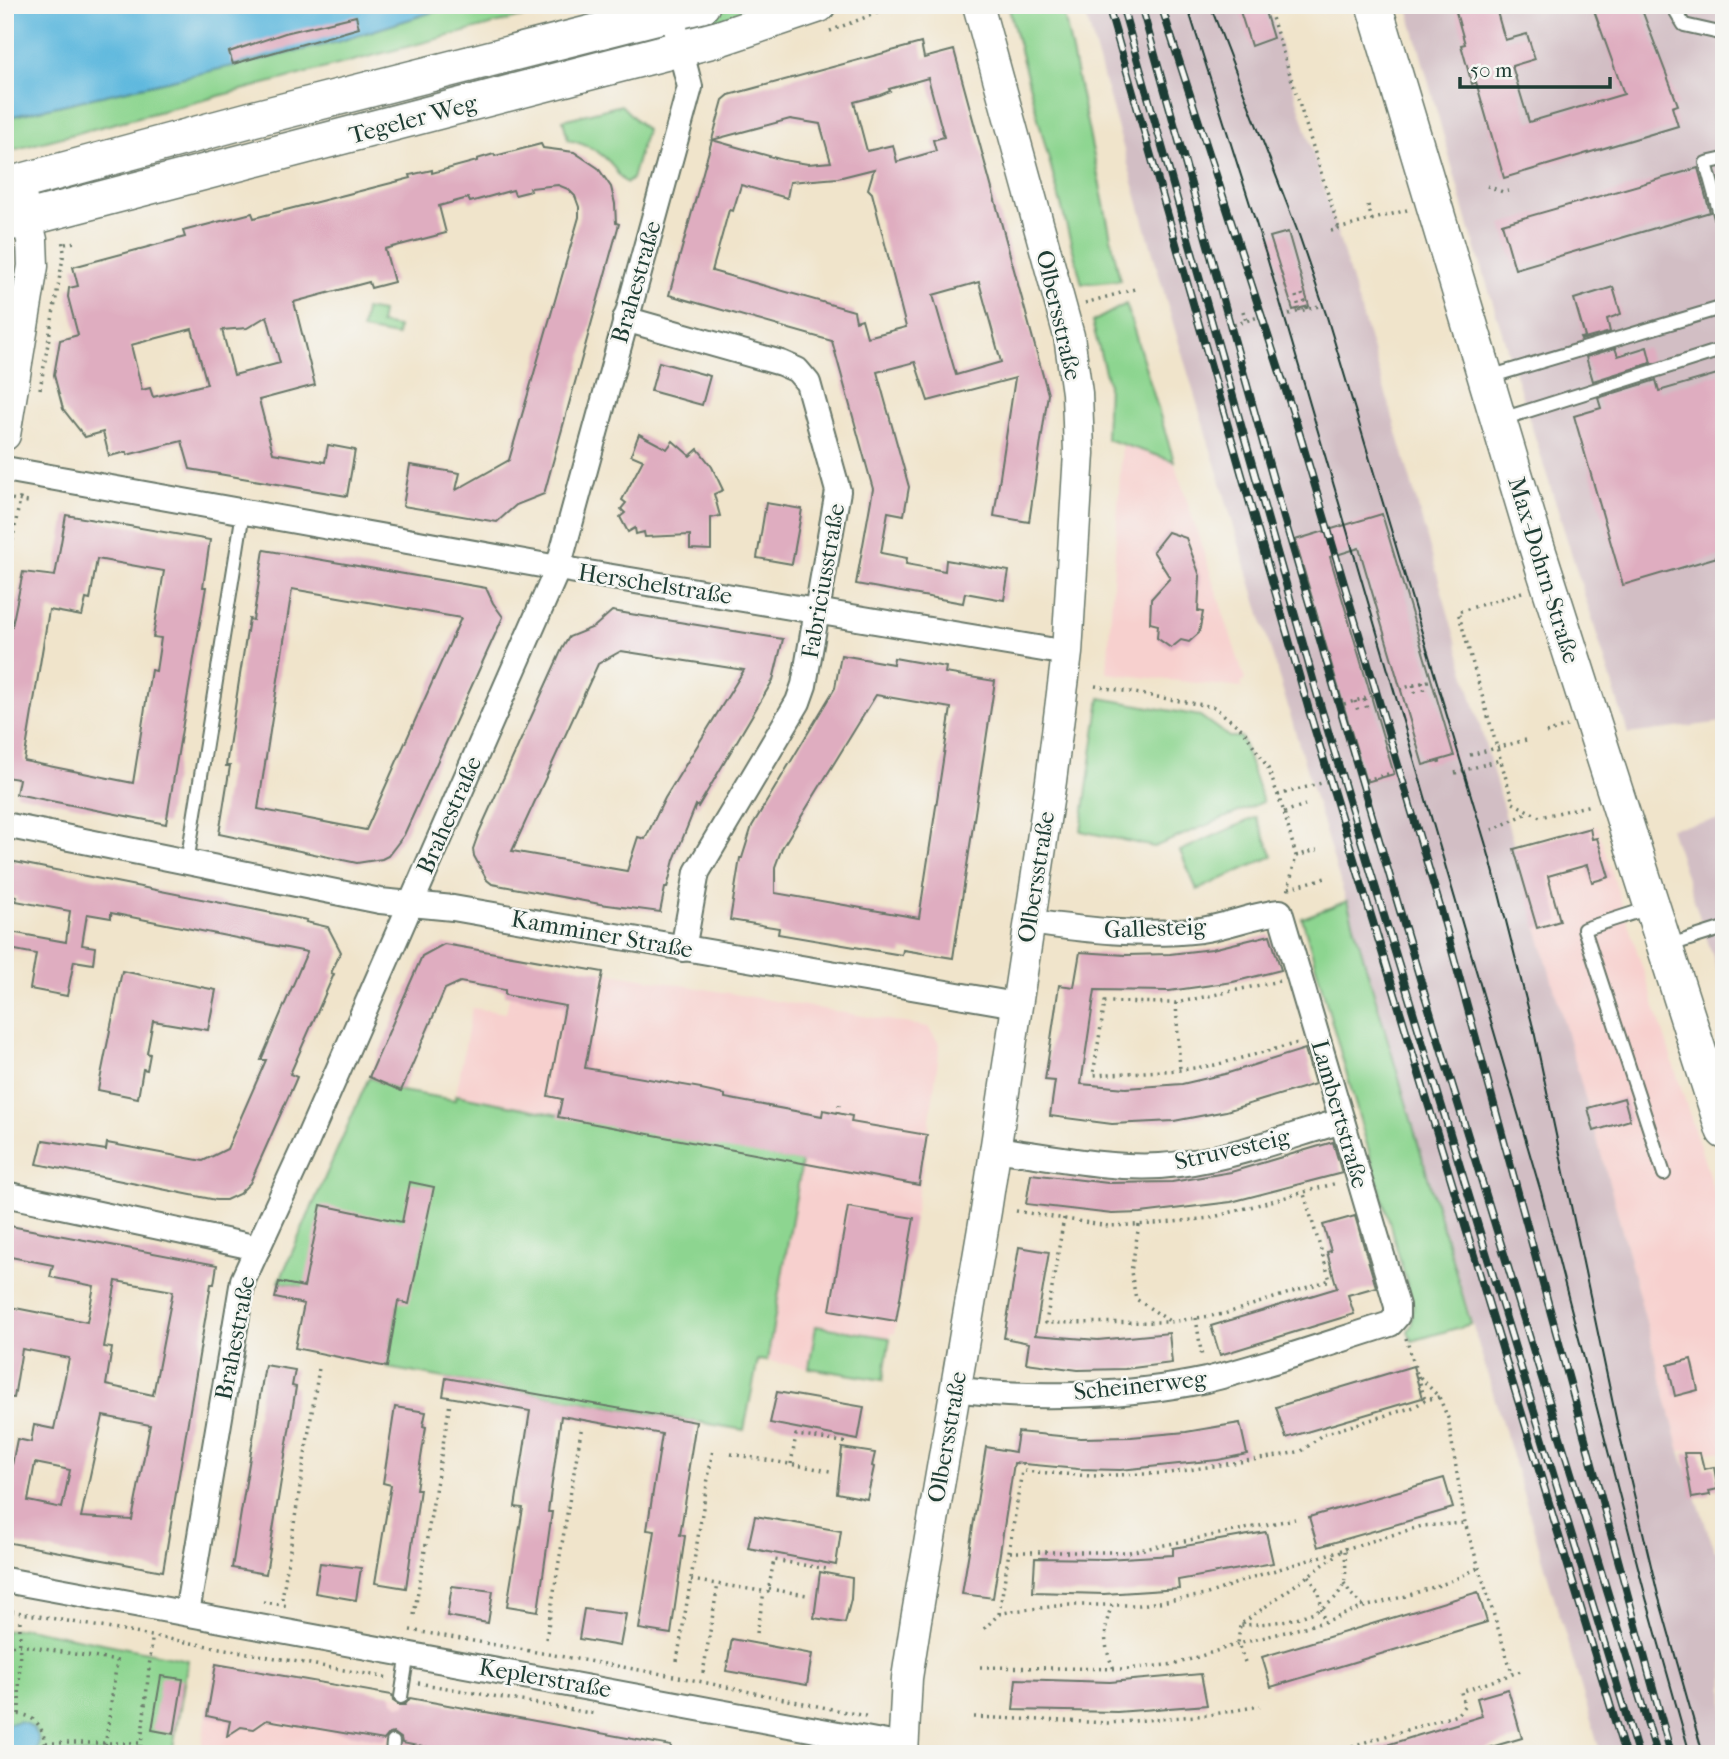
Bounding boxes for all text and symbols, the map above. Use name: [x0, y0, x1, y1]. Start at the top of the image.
scale bar: [1460, 46, 1610, 90]
text: 50 m: [1470, 58, 1513, 82]
street label: Tegeler Weg: [346, 88, 481, 149]
street label: Brahestraße: [605, 218, 667, 346]
street label: Olbersstraße: [1030, 247, 1088, 383]
street label: Max-Dohrn-Straße: [1502, 474, 1586, 667]
street label: Fabriciusstraße: [796, 501, 850, 661]
street label: Herschelstraße: [576, 558, 734, 610]
street label: Brahestraße: [411, 752, 487, 878]
street label: Olbersstraße: [1012, 809, 1060, 945]
street label: Kamminer Straße: [509, 904, 695, 964]
street label: Gallesteig: [1103, 912, 1208, 944]
street label: Lambertstraße: [1306, 1037, 1375, 1191]
street label: Struvesteig: [1172, 1122, 1293, 1176]
street label: Brahestraße: [209, 1273, 261, 1402]
street label: Scheinerweg: [1072, 1364, 1209, 1406]
street label: Olbersstraße: [922, 1369, 972, 1505]
street label: Keplerstraße: [477, 1653, 614, 1703]

